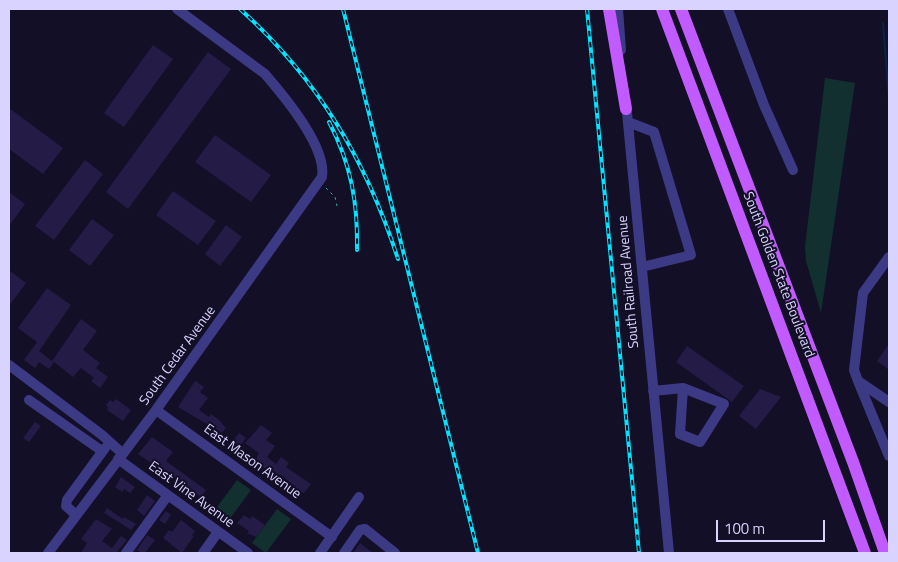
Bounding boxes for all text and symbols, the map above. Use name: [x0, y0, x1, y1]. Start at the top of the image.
street label: South Golden State Boulevard: [739, 190, 817, 360]
street label: South Railroad Avenue: [615, 215, 643, 349]
street label: South Cedar Avenue: [136, 303, 220, 409]
street label: East Mason Avenue: [200, 421, 304, 503]
street label: East Vine Avenue: [145, 458, 237, 532]
scale bar: [718, 510, 827, 542]
text: 100 m: [724, 517, 765, 540]

